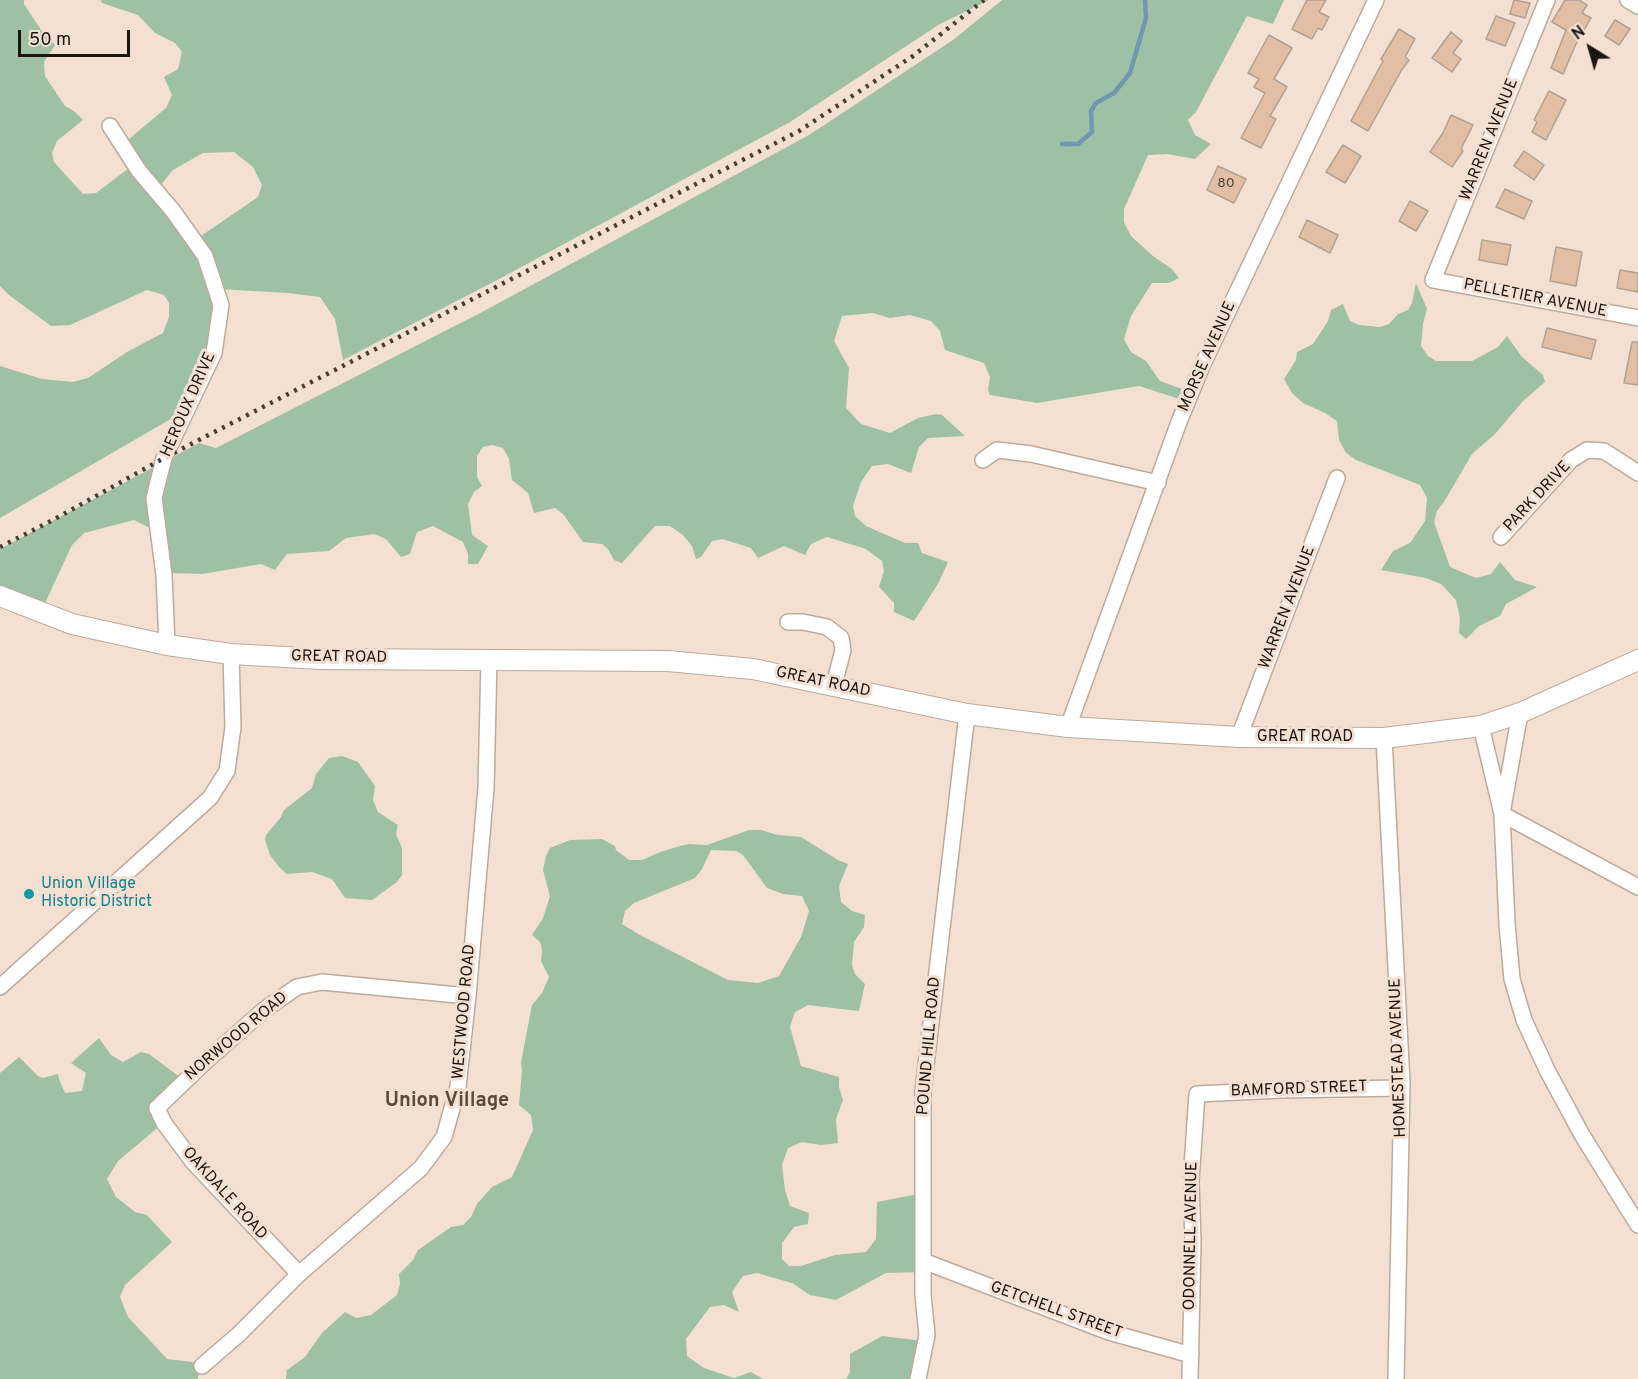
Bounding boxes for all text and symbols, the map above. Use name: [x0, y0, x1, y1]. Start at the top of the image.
scale bar: [21, 18, 134, 56]
north arrow: [1560, 18, 1620, 78]
text: N: [1569, 22, 1590, 45]
text: 50 m: [29, 29, 71, 52]
street label: WARREN AVENUE: [1457, 76, 1523, 204]
house number: 80: [1217, 176, 1235, 192]
street label: PELLETIER AVENUE: [1462, 276, 1608, 322]
street label: MORSE AVENUE: [1175, 299, 1241, 415]
street label: HEROUX DRIVE: [157, 350, 221, 460]
street label: PARK DRIVE: [1500, 458, 1576, 536]
street label: WARREN AVENUE: [1256, 544, 1320, 672]
street label: GREAT ROAD: [291, 648, 387, 668]
street label: GREAT ROAD: [774, 664, 872, 702]
street label: GREAT ROAD: [1257, 728, 1353, 748]
place label: Union Village Historic District: [41, 875, 152, 913]
marker: Union Village Historic District: [22, 887, 36, 901]
street label: WESTWOOD ROAD: [450, 944, 480, 1080]
street label: POUND HILL ROAD: [914, 976, 946, 1116]
street label: HOMESTEAD AVENUE: [1387, 978, 1411, 1138]
street label: NORWOOD ROAD: [182, 989, 292, 1085]
street label: BAMFORD STREET: [1230, 1078, 1368, 1102]
district label: Union Village: [385, 1090, 509, 1114]
street label: OAKDALE ROAD: [177, 1144, 271, 1244]
street label: ODONNELL AVENUE: [1181, 1161, 1203, 1311]
street label: GETCHELL STREET: [987, 1278, 1125, 1344]

